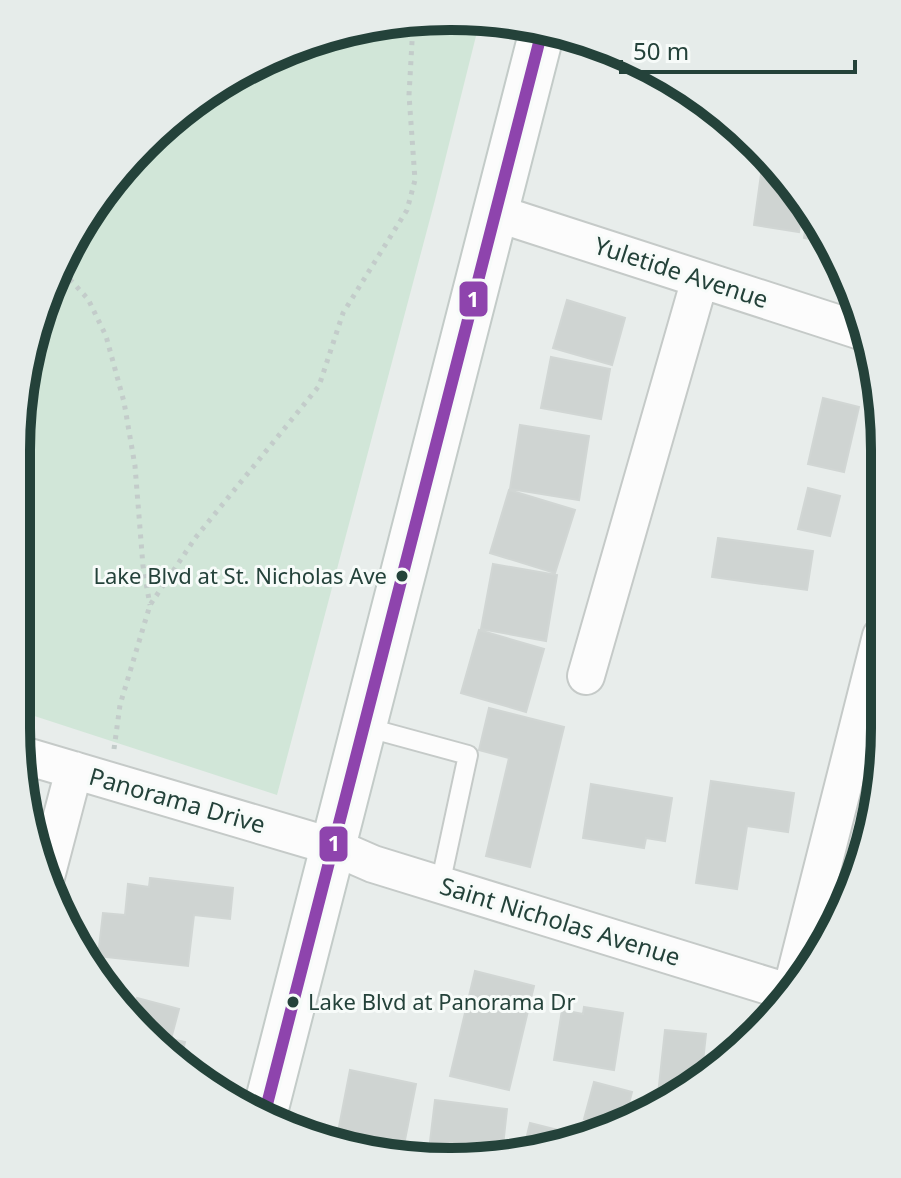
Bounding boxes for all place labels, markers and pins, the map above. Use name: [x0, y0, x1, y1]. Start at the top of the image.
place label: Lake Blvd at St. Nicholas Ave: [93, 560, 387, 590]
marker: Lake Blvd at St. Nicholas Ave: [394, 568, 410, 584]
place label: Lake Blvd at Panorama Dr: [308, 986, 575, 1016]
marker: Lake Blvd at Panorama Dr: [285, 994, 301, 1010]

